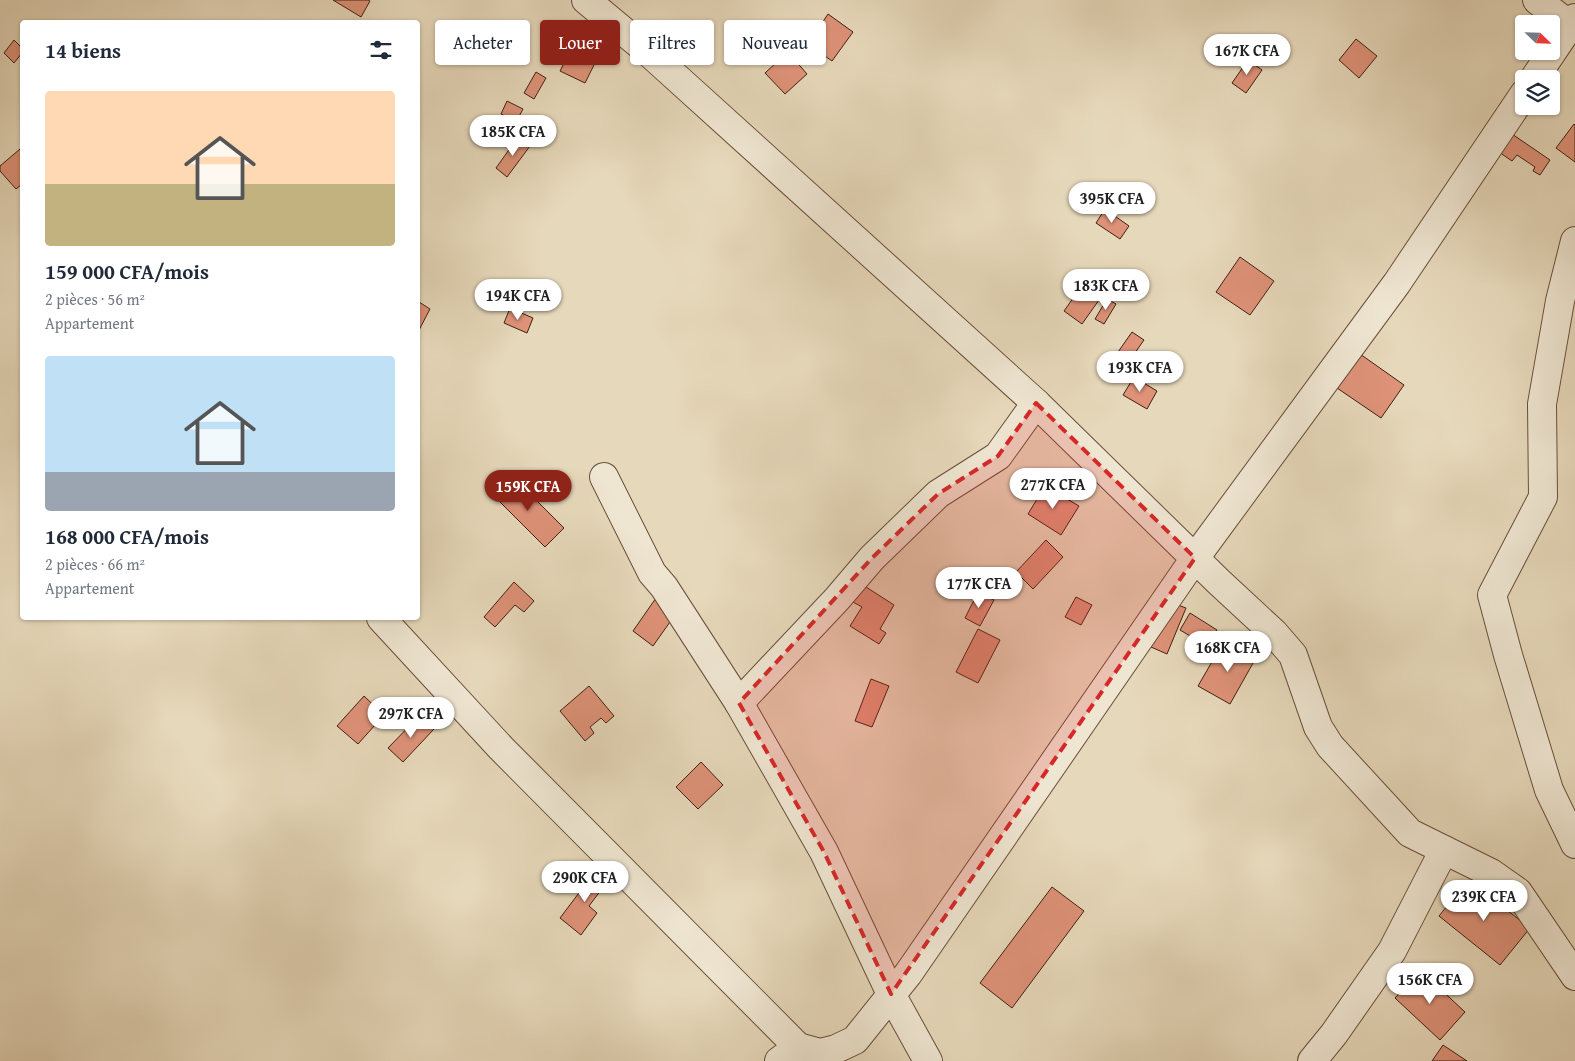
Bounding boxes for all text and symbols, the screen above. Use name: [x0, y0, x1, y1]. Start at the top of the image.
north arrow: [1515, 15, 1560, 60]
map controls: [1515, 15, 1560, 115]
chip: Acheter: [435, 20, 530, 65]
chip: Louer: [540, 20, 620, 65]
chip: Filtres: [630, 20, 714, 65]
chip: Nouveau: [724, 20, 826, 65]
pin: 167K CFA: [1195, 34, 1299, 76]
text: 14 biens: [45, 35, 121, 66]
icon: filters: [367, 36, 395, 64]
text: 167K CFA: [1215, 38, 1279, 62]
button: layers: [1515, 70, 1560, 115]
pin: 185K CFA: [461, 114, 565, 157]
text: 185K CFA: [481, 119, 545, 143]
icon: home: [175, 123, 265, 213]
pin: 395K CFA: [1060, 182, 1164, 224]
text: 395K CFA: [1080, 186, 1144, 210]
text: 159 000 CFA/mois: [45, 256, 209, 287]
pin: 183K CFA: [1054, 268, 1158, 311]
text: 183K CFA: [1074, 273, 1138, 297]
pin: 194K CFA: [466, 278, 570, 321]
text: 194K CFA: [486, 283, 550, 307]
text: 2 pièces · 56 m²: [45, 287, 145, 311]
text: Appartement: [45, 311, 135, 335]
pin: 193K CFA: [1088, 350, 1192, 393]
text: 193K CFA: [1108, 355, 1172, 379]
icon: home: [175, 388, 265, 478]
pin: 277K CFA: [1001, 468, 1105, 510]
pin: 159K CFA: [476, 470, 580, 512]
text: 277K CFA: [1021, 472, 1085, 496]
text: 159K CFA: [496, 474, 560, 498]
text: 168 000 CFA/mois: [45, 521, 209, 552]
text: 2 pièces · 66 m²: [45, 552, 145, 576]
pin: 177K CFA: [927, 566, 1031, 609]
text: 177K CFA: [947, 571, 1011, 595]
text: Appartement: [45, 576, 135, 600]
pin: 168K CFA: [1176, 630, 1280, 673]
text: 168K CFA: [1196, 635, 1260, 659]
pin: 297K CFA: [359, 696, 463, 739]
text: 297K CFA: [379, 701, 443, 725]
pin: 290K CFA: [533, 860, 637, 903]
text: 290K CFA: [553, 865, 617, 889]
pin: 239K CFA: [1432, 880, 1536, 922]
text: 239K CFA: [1452, 884, 1516, 908]
pin: 156K CFA: [1378, 962, 1482, 1005]
text: 156K CFA: [1398, 967, 1462, 991]

